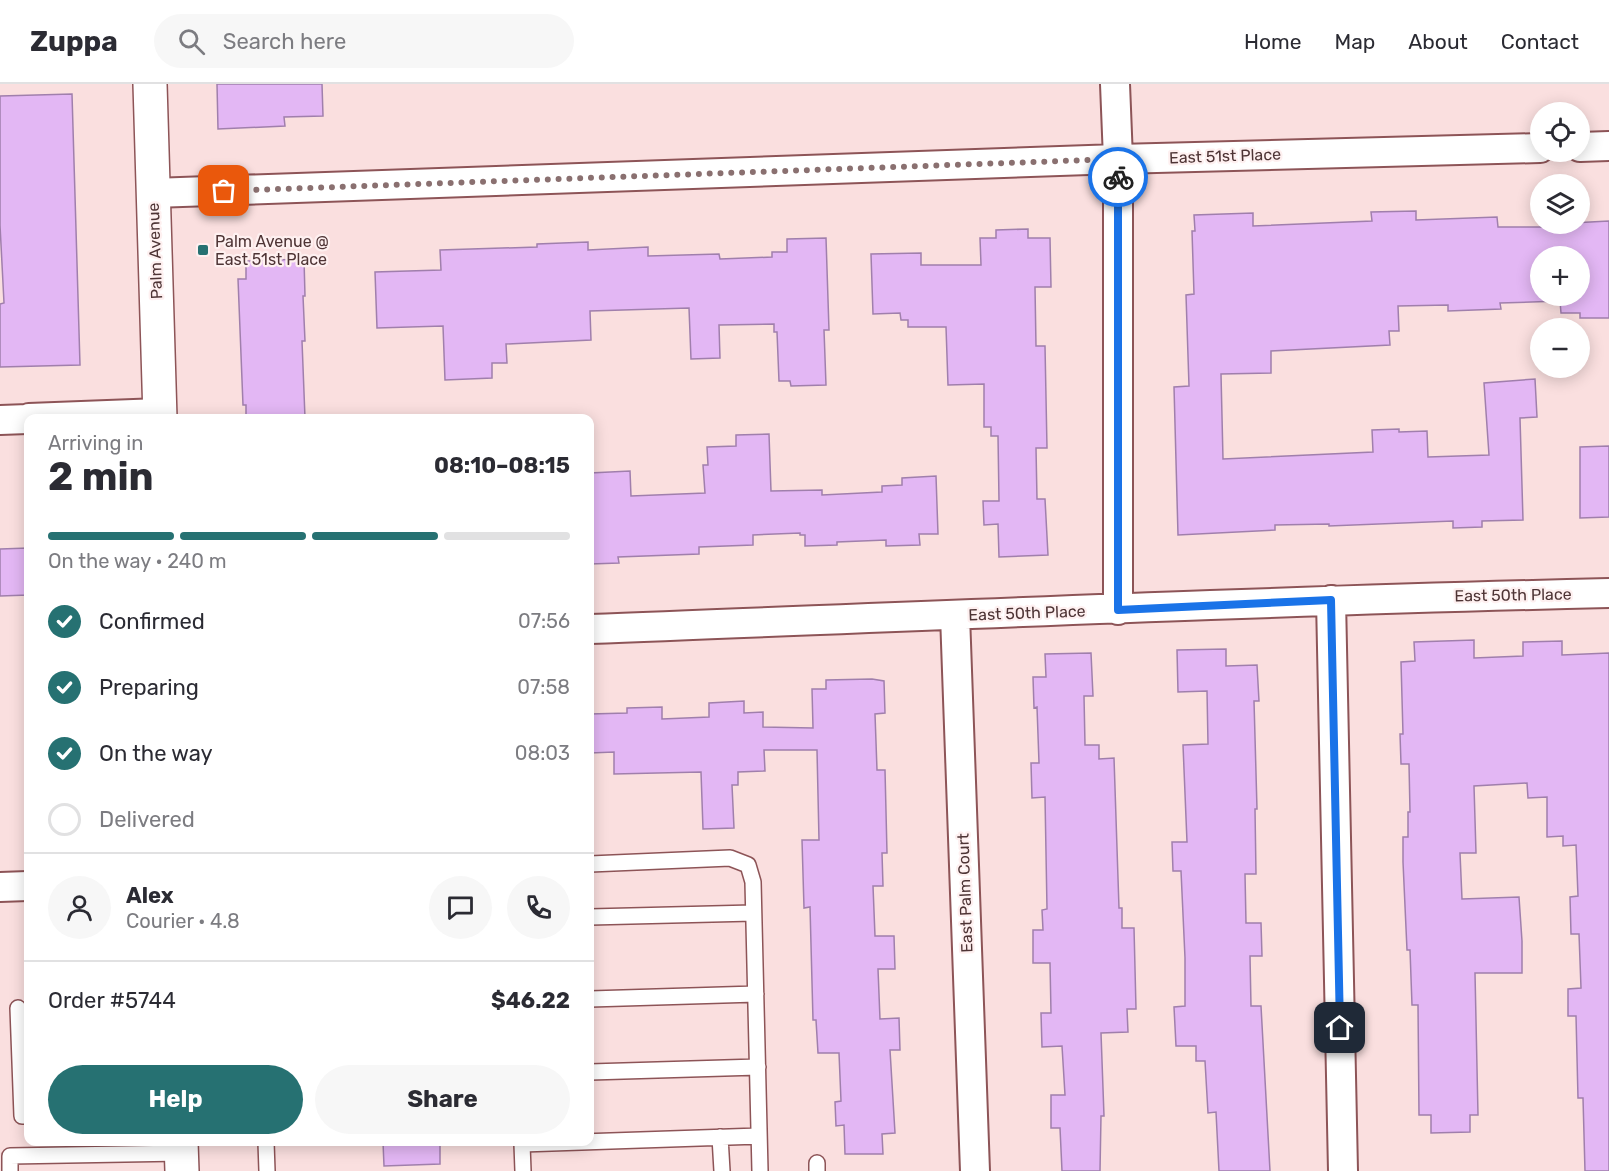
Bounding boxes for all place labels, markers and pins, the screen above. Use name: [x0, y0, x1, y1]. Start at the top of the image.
pin: [198, 165, 249, 216]
place label: Palm Avenue @ East 51st Place: [215, 232, 329, 269]
marker: Palm Avenue @ East 51st Place: [196, 243, 210, 257]
pin: [1314, 1002, 1365, 1053]

